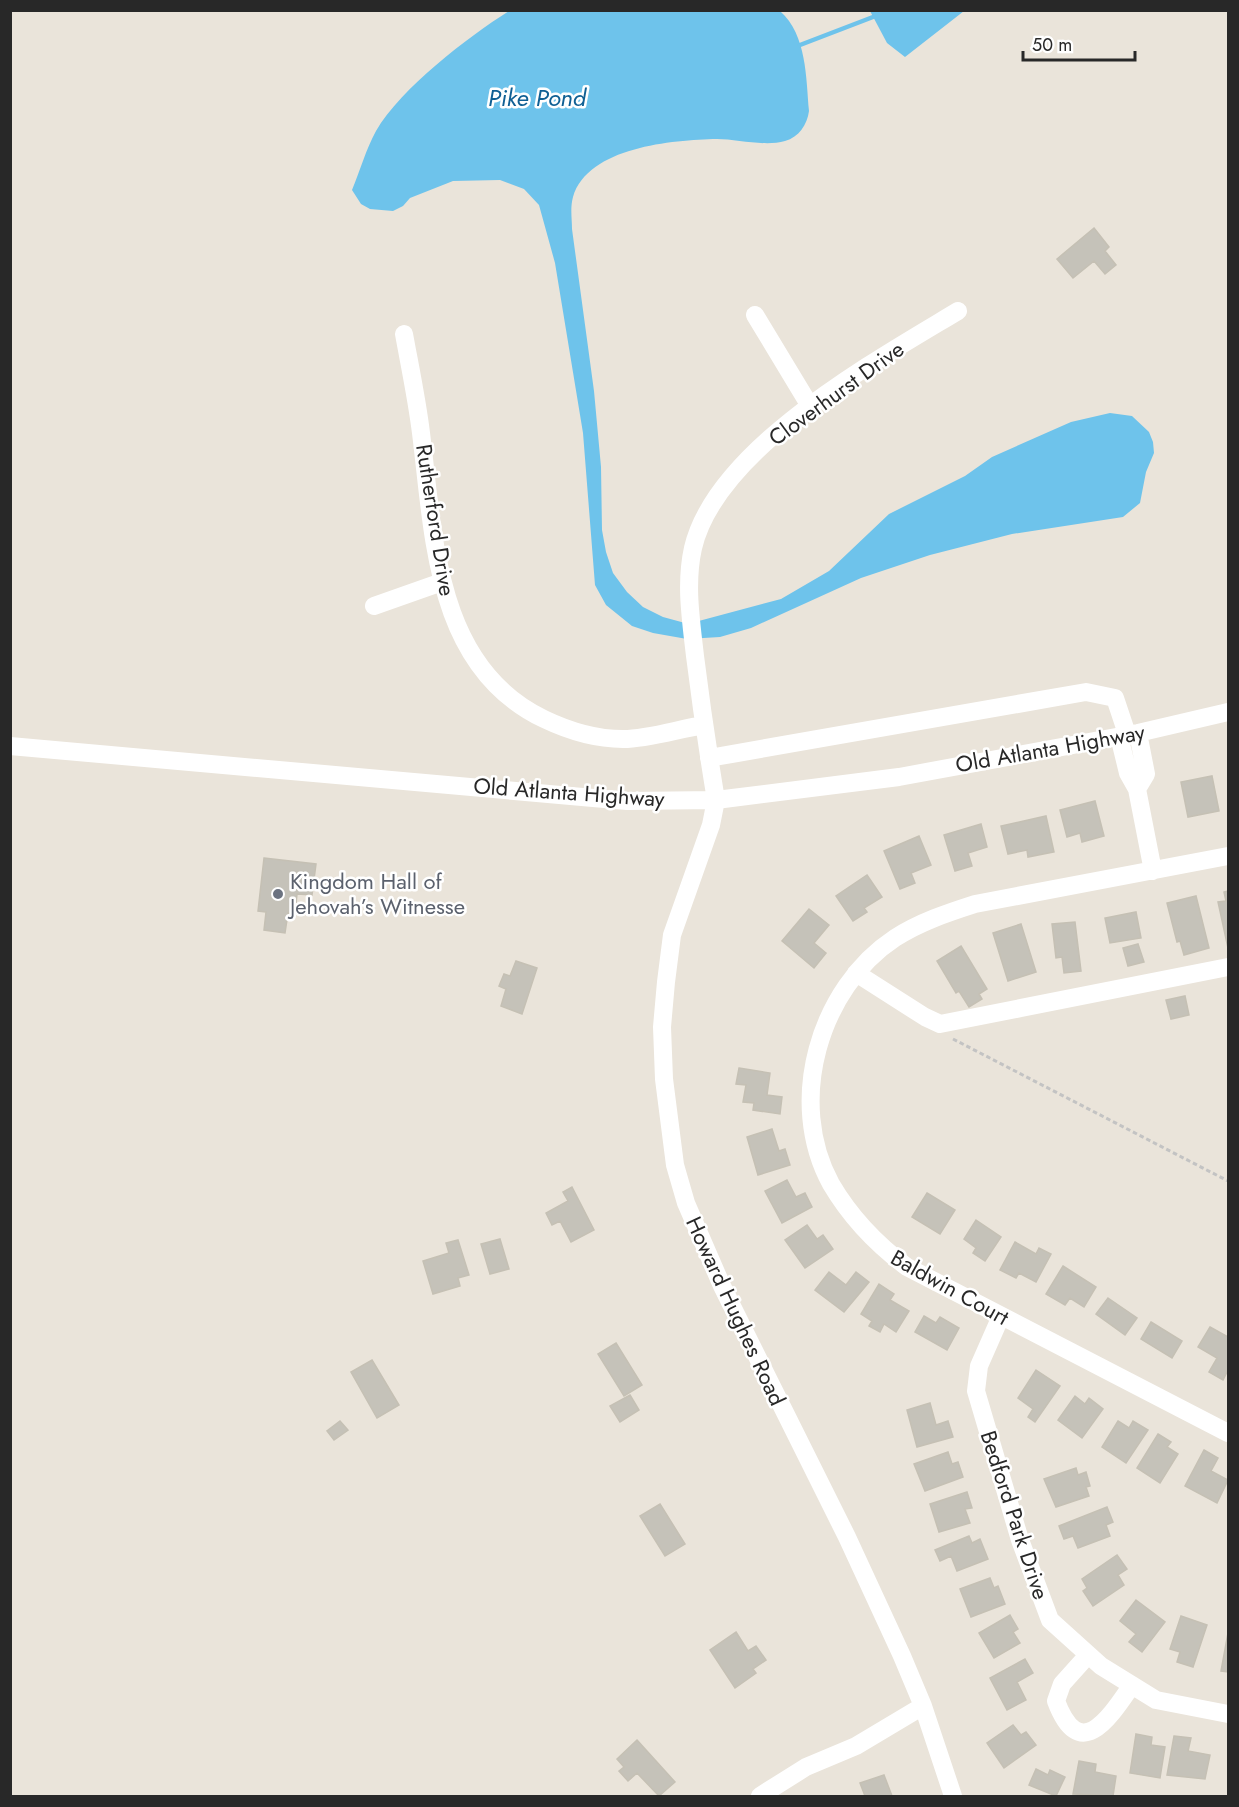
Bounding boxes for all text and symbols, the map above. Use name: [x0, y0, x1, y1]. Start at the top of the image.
scale bar: [1023, 24, 1136, 62]
text: 50 m: [1032, 32, 1072, 58]
water label: Pike Pond: [488, 80, 588, 115]
street label: Cloverhurst Drive: [762, 333, 910, 453]
street label: Rutherford Drive: [408, 442, 464, 598]
street label: Old Atlanta Highway: [953, 716, 1147, 780]
street label: Old Atlanta Highway: [472, 769, 666, 815]
place label: Kingdom Hall of Jehovah’s Witnesse: [287, 865, 465, 922]
marker: Kingdom Hall of Jehovah’s Witnesse: [271, 887, 285, 901]
street label: Howard Hughes Road: [678, 1211, 794, 1411]
street label: Baldwin Court: [885, 1241, 1016, 1333]
street label: Bedford Park Drive: [973, 1426, 1057, 1604]

